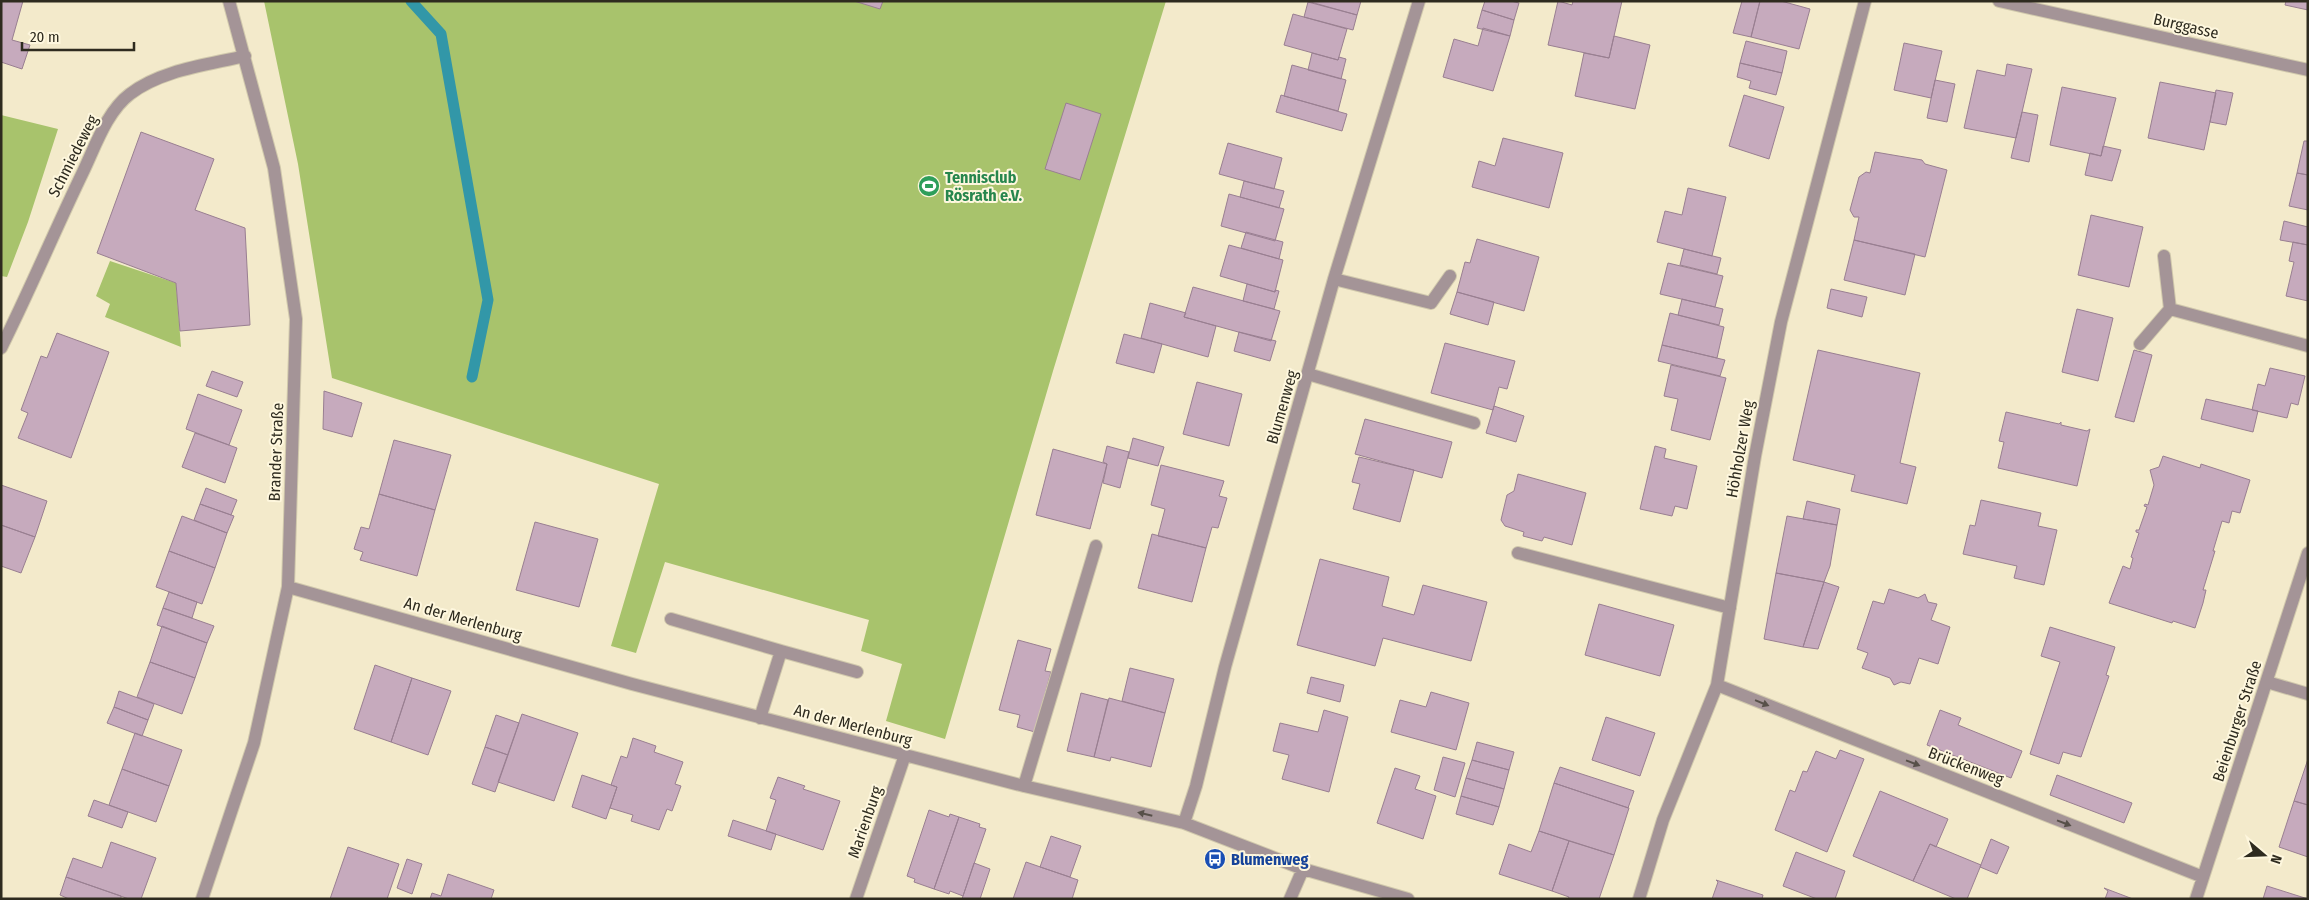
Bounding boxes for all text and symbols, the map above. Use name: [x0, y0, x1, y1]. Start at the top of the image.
street label: Burggasse: [2152, 9, 2221, 43]
scale bar: [22, 20, 135, 52]
text: 20 m: [30, 28, 60, 46]
street label: Schmiedeweg: [44, 111, 102, 200]
place label: Tennisclub Rösrath e.V.: [945, 168, 1022, 205]
sports icon: Tennisclub Rösrath e.V.: [917, 174, 941, 198]
street label: Blumenweg: [1262, 367, 1302, 446]
street label: Höhholzer Weg: [1722, 398, 1758, 499]
street label: Brander Straße: [265, 402, 287, 502]
street label: An der Merlenburg: [402, 593, 524, 645]
street label: Beienburger Straße: [2208, 658, 2266, 784]
one-way arrow: [1755, 699, 1770, 707]
street label: An der Merlenburg: [792, 700, 915, 750]
street label: Brückenweg: [1926, 743, 2007, 789]
one-way arrow: [1906, 759, 1921, 767]
street label: Marienburg: [844, 783, 886, 861]
one-way arrow: [1138, 810, 1153, 818]
one-way arrow: [2057, 819, 2071, 827]
north arrow: [2239, 830, 2289, 880]
bus stop icon: Blumenweg: [1203, 847, 1227, 871]
place label: Blumenweg: [1231, 850, 1308, 869]
text: N: [2266, 852, 2285, 866]

